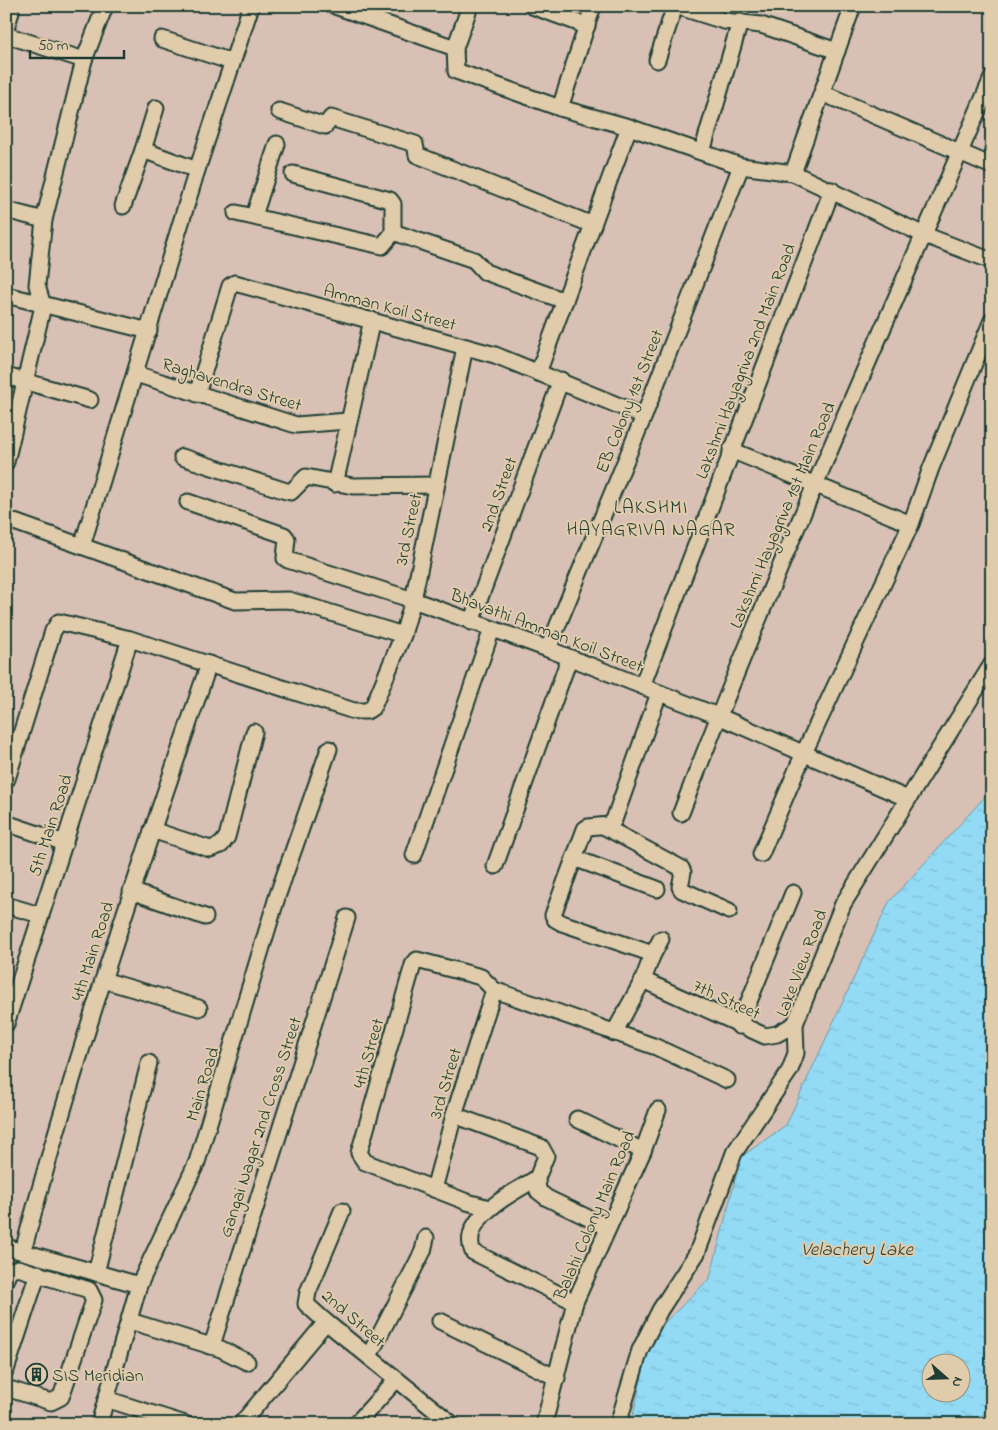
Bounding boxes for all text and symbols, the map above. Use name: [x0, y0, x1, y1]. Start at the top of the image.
scale bar: [30, 28, 124, 60]
text: 50 m: [38, 35, 69, 57]
street label: Lakshmi Hayagriva 2nd Main Road: [690, 240, 805, 484]
street label: Amman Koil Street: [320, 279, 459, 339]
street label: EB Colony 1st Street: [590, 326, 672, 477]
street label: Raghavendra Street: [158, 352, 305, 421]
street label: Lakshmi Hayagriva 1st Main Road: [724, 399, 844, 633]
street label: 2nd Street: [474, 454, 525, 536]
street label: 3rd Street: [390, 491, 430, 568]
district label: LAKSHMI HAYAGRIVA NAGAR: [566, 495, 736, 544]
street label: Bhavathi Amman Koil Street: [445, 583, 646, 681]
street label: 5th Main Road: [23, 771, 81, 880]
street label: 4th Main Road: [66, 899, 122, 1005]
street label: Lake View Road: [770, 906, 835, 1021]
street label: 7th Street: [688, 974, 764, 1028]
street label: Gangai Nagar 2nd Cross Street: [214, 1014, 311, 1242]
street label: 4th Street: [348, 1015, 392, 1092]
street label: Main Road: [180, 1044, 228, 1125]
street label: 3rd Street: [424, 1045, 470, 1122]
street label: Balahi Colony Main Road: [548, 1127, 643, 1305]
water label: Velachery Lake: [801, 1237, 915, 1264]
street label: 2nd Street: [315, 1284, 391, 1355]
north arrow: [920, 1352, 970, 1402]
building icon: SIS Meridian: [24, 1363, 48, 1387]
place label: SIS Meridian: [52, 1364, 144, 1390]
text: N: [945, 1374, 968, 1390]

